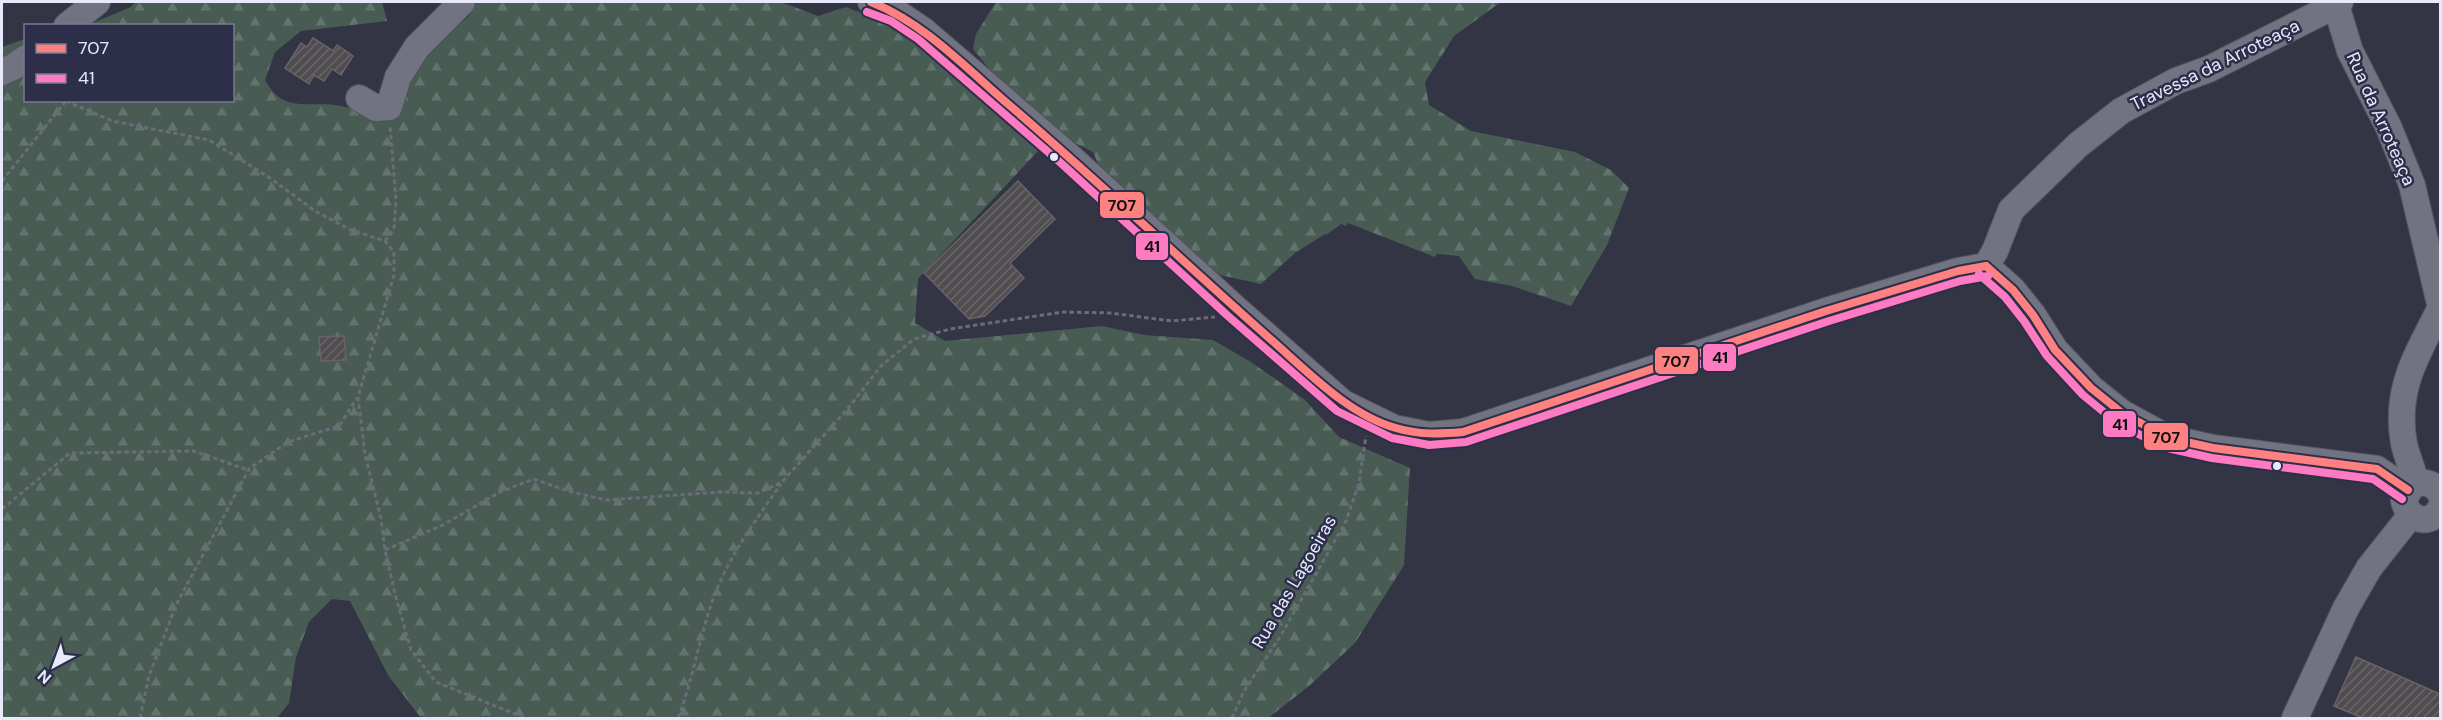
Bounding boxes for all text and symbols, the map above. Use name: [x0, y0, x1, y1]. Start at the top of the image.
street label: Travessa da Arroteaça: [2127, 14, 2303, 116]
legend: [24, 24, 234, 102]
text: 707: [78, 36, 109, 60]
street label: Rua da Arroteaça: [2341, 49, 2421, 189]
text: 41: [78, 66, 95, 90]
unlabelled marker: [1048, 151, 1060, 163]
line badge: 707: [1099, 191, 1145, 219]
text: 707: [1108, 195, 1137, 216]
line badge: 41: [1135, 232, 1169, 261]
text: 41: [1144, 236, 1160, 257]
line badge: 41: [1702, 343, 1737, 372]
line badge: 707: [1654, 346, 1699, 375]
text: 41: [1712, 347, 1728, 368]
text: 707: [1662, 351, 1691, 372]
line badge: 41: [2102, 410, 2137, 438]
text: 41: [2112, 414, 2128, 435]
line badge: 707: [2143, 422, 2189, 451]
text: 707: [2152, 427, 2181, 448]
unlabelled marker: [2271, 460, 2283, 472]
street label: Rua das Lagoeiras: [1246, 511, 1342, 653]
north arrow: [24, 636, 84, 696]
text: N: [33, 665, 56, 689]

